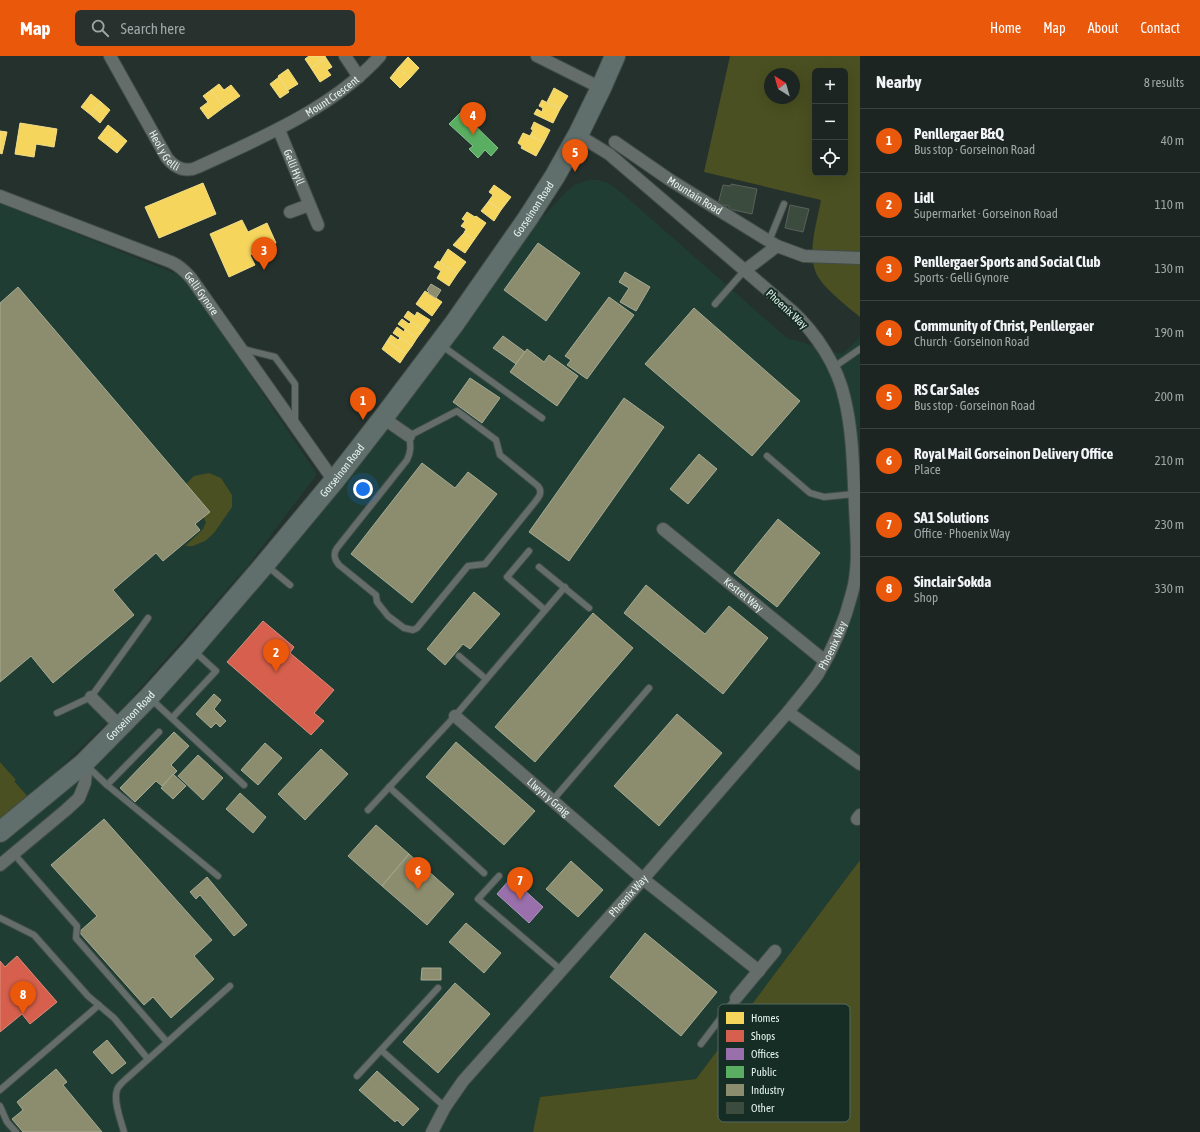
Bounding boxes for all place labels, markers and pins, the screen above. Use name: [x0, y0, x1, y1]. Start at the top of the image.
pin: 4: [460, 102, 486, 135]
pin: 5: [562, 139, 588, 172]
pin: 3: [251, 237, 277, 270]
pin: 1: [350, 387, 376, 420]
pin: 2: [263, 639, 289, 672]
pin: 6: [405, 857, 431, 890]
pin: 7: [507, 867, 533, 900]
pin: 8: [10, 981, 36, 1014]

